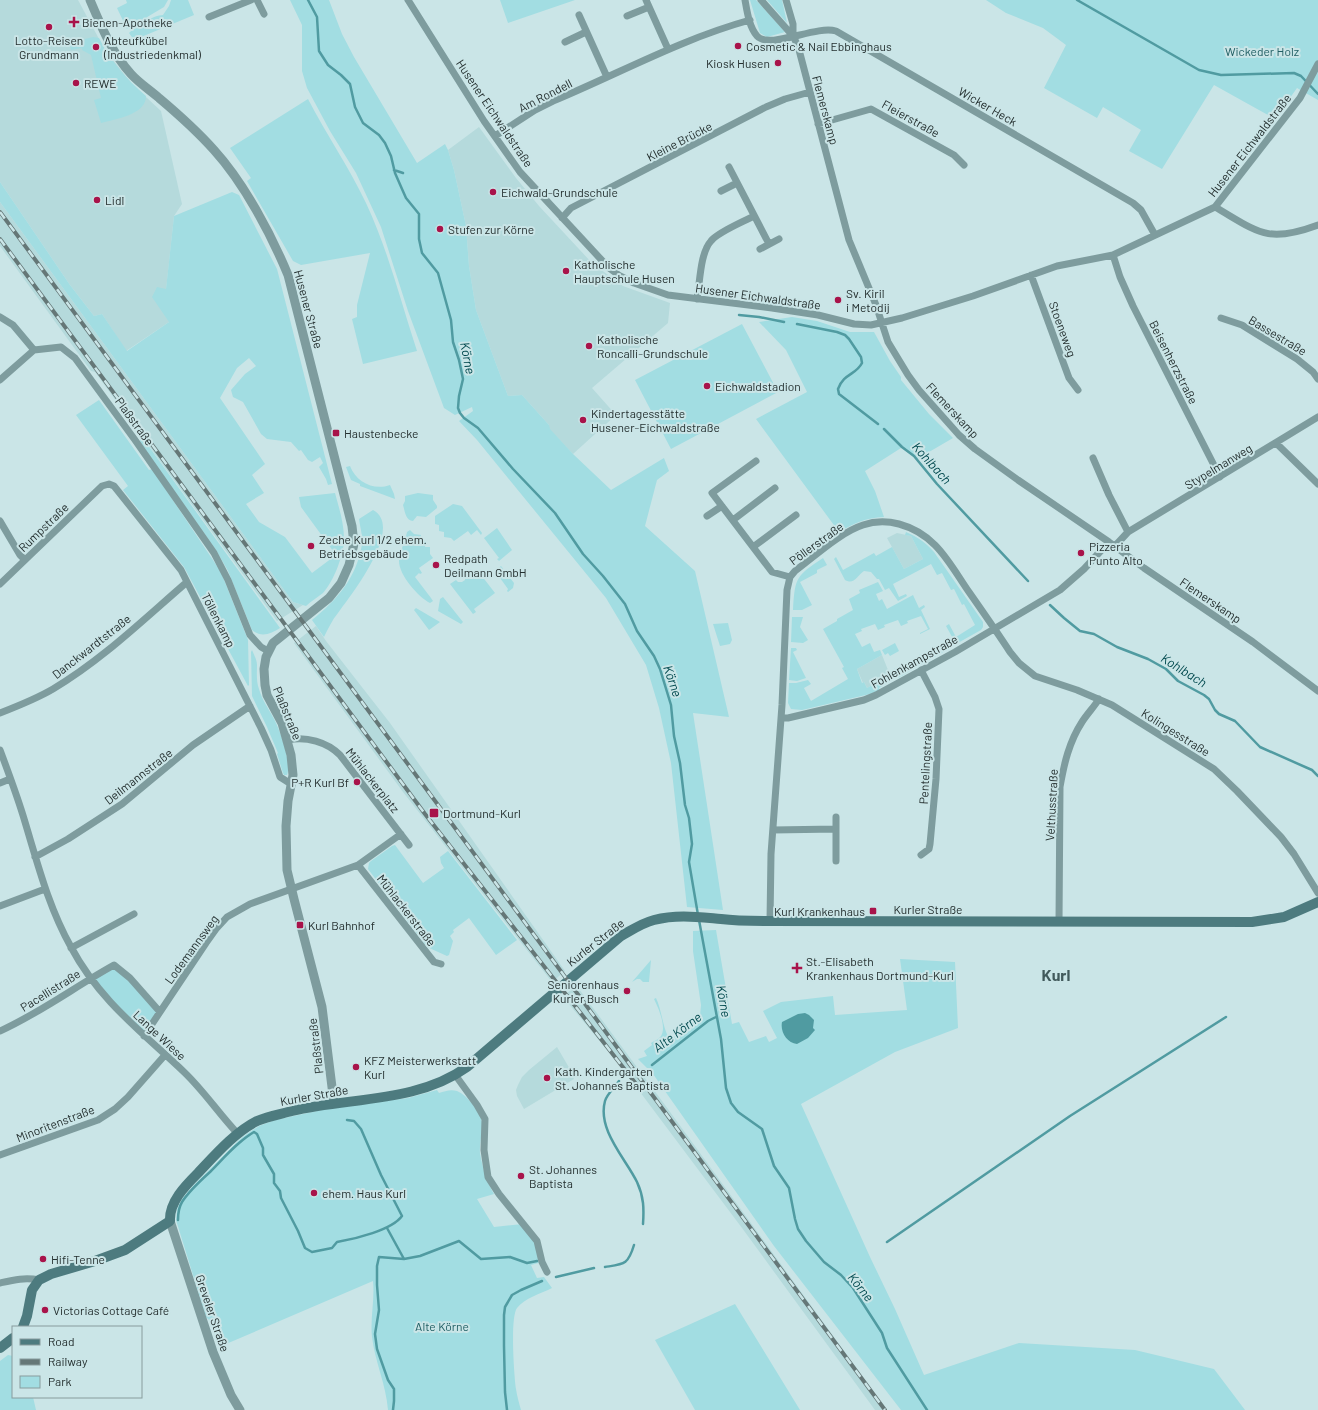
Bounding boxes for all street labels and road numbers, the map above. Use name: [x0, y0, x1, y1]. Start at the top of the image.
street label: Husener Eichwaldstraße: [454, 57, 536, 169]
street label: Flemerskamp: [810, 74, 842, 146]
street label: Am Rondell: [516, 76, 574, 114]
street label: Wicker Heck: [956, 84, 1020, 128]
street label: Husener Eichwaldstraße: [1205, 91, 1293, 199]
street label: Fleierstraße: [880, 96, 942, 140]
street label: Kleine Brücke: [644, 119, 714, 163]
street label: Husener Straße: [292, 268, 326, 350]
street label: Husener Eichwaldstraße: [694, 280, 822, 312]
street label: Stoeneweg: [1046, 299, 1080, 359]
street label: Bassestraße: [1247, 312, 1309, 358]
street label: Beisenherzstraße: [1147, 318, 1201, 406]
street label: Flemerskamp: [924, 379, 982, 441]
street label: Plaßstraße: [113, 394, 157, 448]
street label: Stypelmanweg: [1182, 440, 1254, 492]
street label: Rumpstraße: [15, 500, 71, 554]
street label: Pöllerstraße: [786, 519, 846, 567]
street label: Flemerskamp: [1178, 574, 1244, 626]
street label: Töllenkamp: [199, 590, 239, 650]
street label: Danckwardtstraße: [49, 611, 133, 681]
street label: Fohlenkampstraße: [868, 631, 960, 691]
street label: Plaßstraße: [271, 684, 305, 742]
street label: Kolingesstraße: [1139, 705, 1213, 759]
street label: Pentelingstraße: [916, 721, 934, 805]
street label: Deilmannstraße: [101, 745, 175, 807]
street label: Mühlackerplatz: [343, 745, 403, 815]
street label: Velthusstraße: [1042, 769, 1060, 841]
street label: Mühlackerstraße: [375, 871, 439, 949]
street label: Kurler Straße: [894, 902, 963, 916]
street label: Lodemannsweg: [161, 912, 221, 986]
street label: Kurler Straße: [564, 915, 626, 969]
street label: Pacellistraße: [17, 966, 83, 1014]
street label: Lange Wiese: [131, 1007, 189, 1063]
street label: Plaßstraße: [305, 1017, 325, 1075]
street label: Kurler Straße: [279, 1082, 349, 1108]
street label: Minoritenstraße: [14, 1102, 96, 1144]
street label: Greveler Straße: [193, 1273, 233, 1353]

